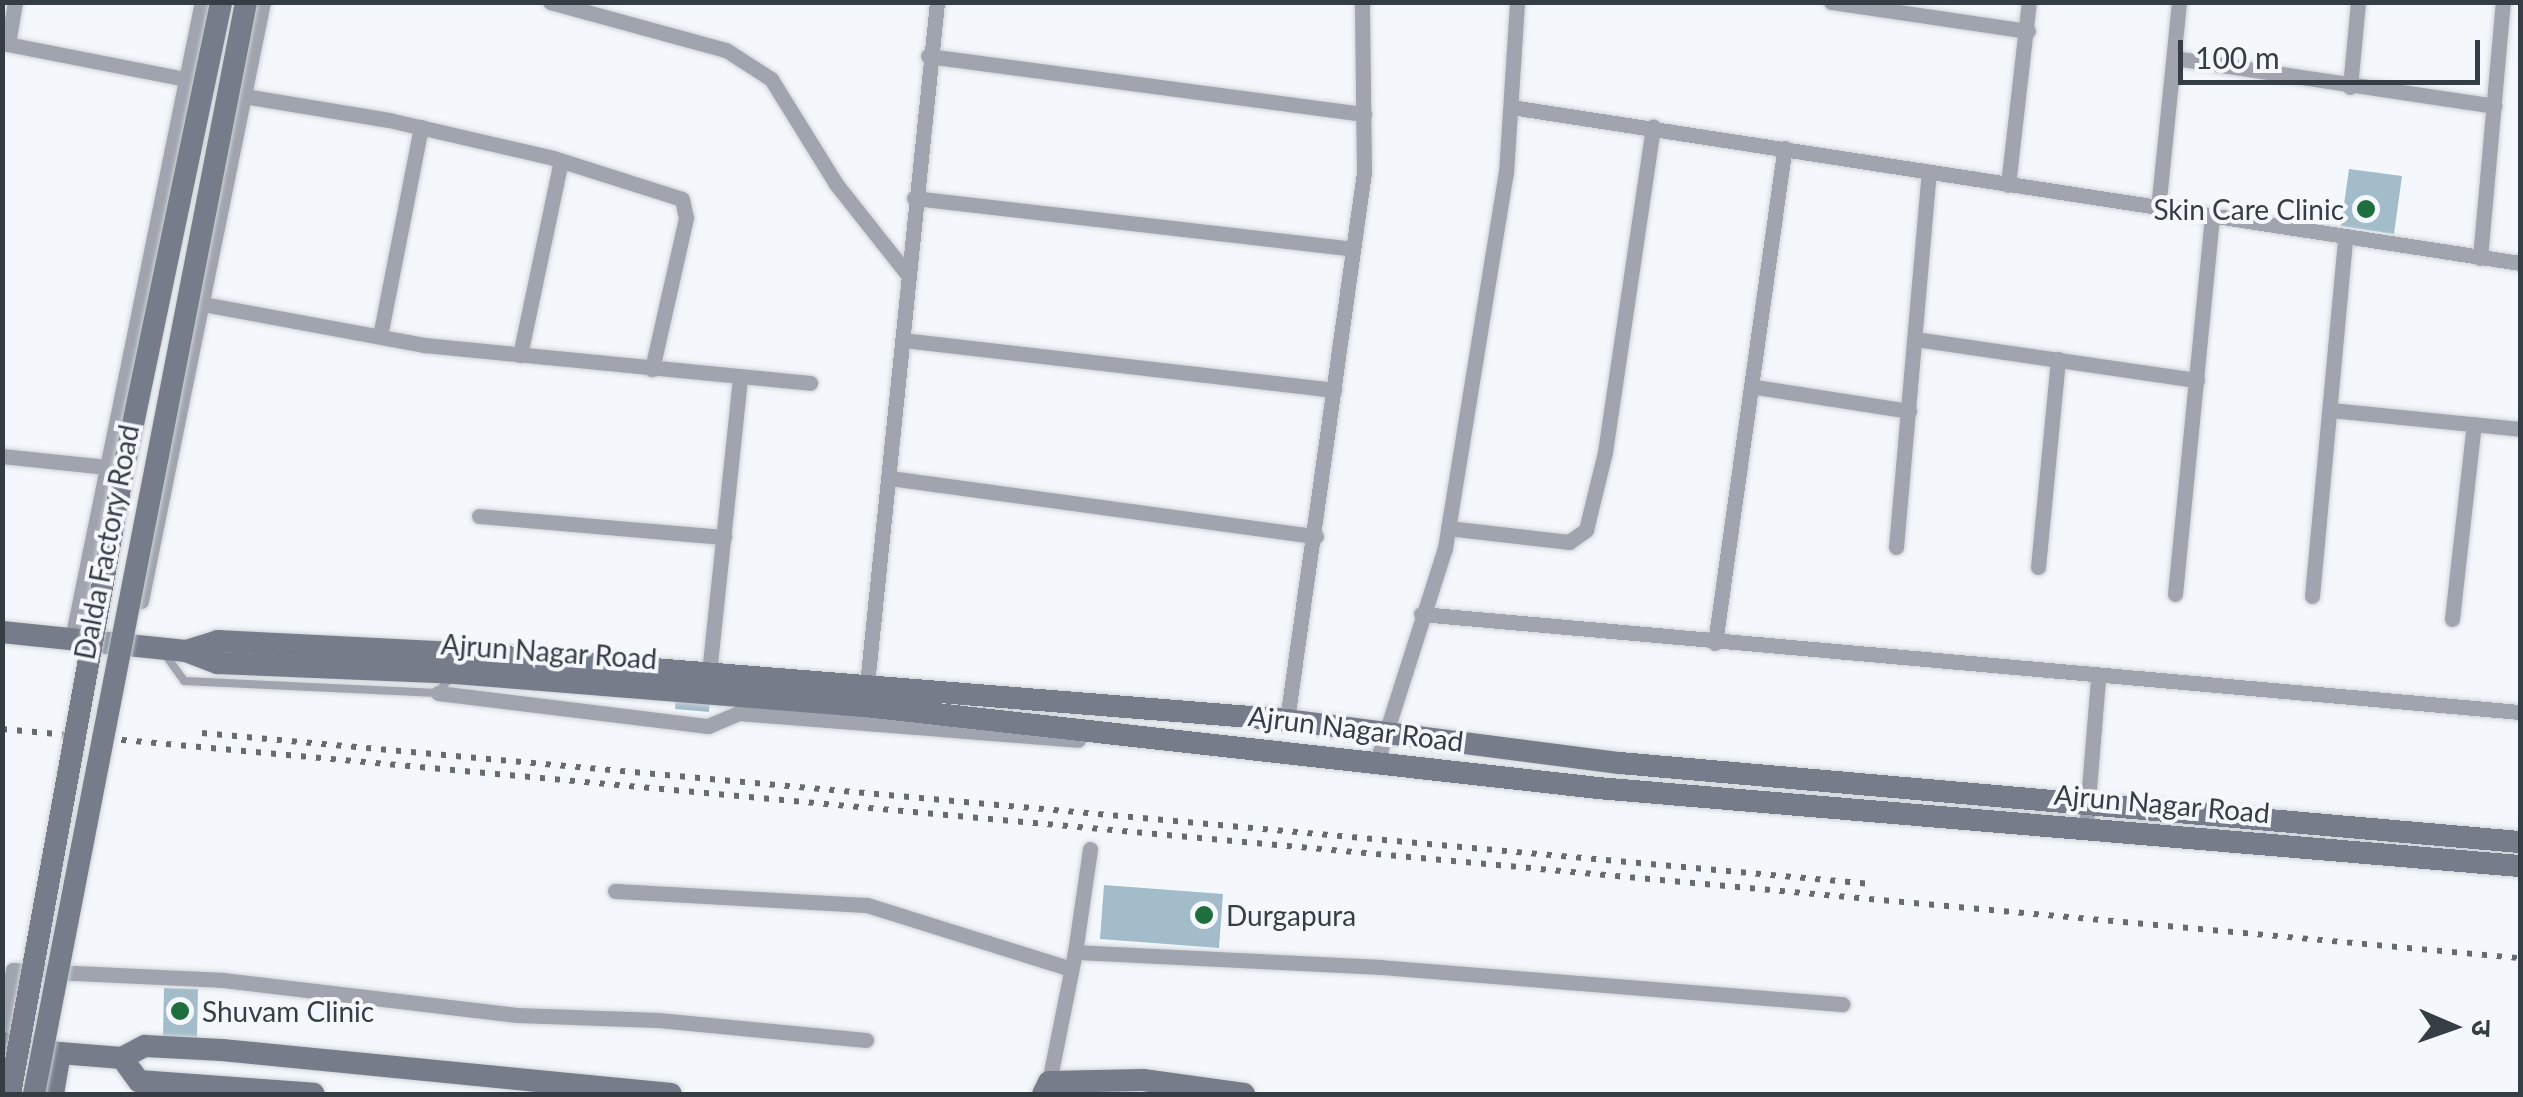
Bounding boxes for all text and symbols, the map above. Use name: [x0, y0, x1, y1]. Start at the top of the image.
scale bar: [2183, 20, 2486, 82]
text: 100 m: [2195, 39, 2280, 75]
place label: Skin Care Clinic: [2153, 192, 2344, 226]
marker: Skin Care Clinic: [2353, 196, 2379, 222]
street label: Dalda Factory Road: [67, 421, 145, 663]
street label: Ajrun Nagar Road: [440, 627, 658, 675]
street label: Ajrun Nagar Road: [1246, 698, 1466, 758]
street label: Ajrun Nagar Road: [2052, 777, 2272, 829]
place label: Durgapura: [1226, 898, 1356, 932]
marker: Durgapura: [1191, 902, 1217, 928]
north arrow: [2403, 977, 2503, 1077]
place label: Shuvam Clinic: [202, 994, 374, 1028]
marker: Shuvam Clinic: [167, 998, 193, 1024]
text: उ: [2466, 1019, 2500, 1037]

